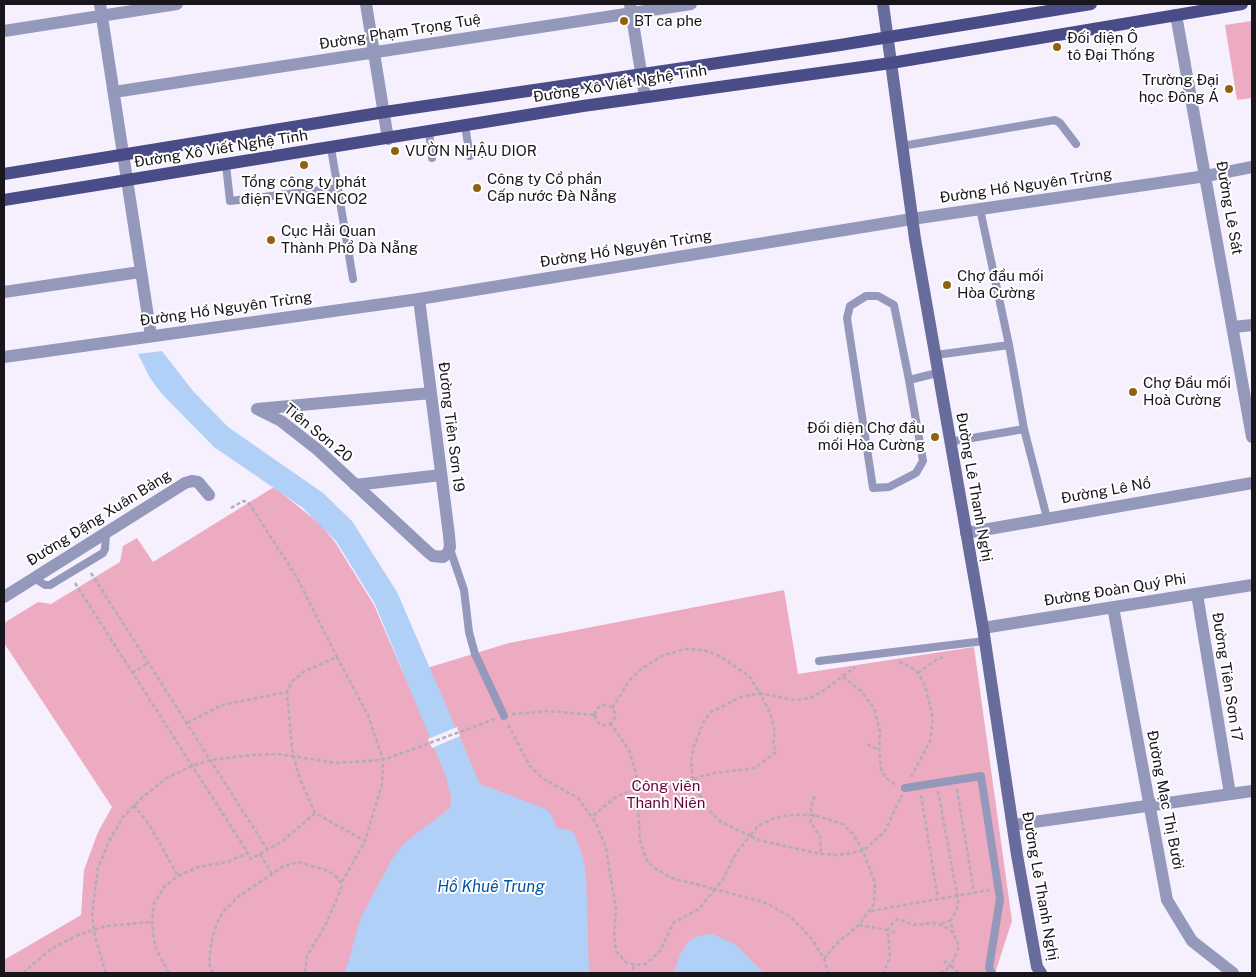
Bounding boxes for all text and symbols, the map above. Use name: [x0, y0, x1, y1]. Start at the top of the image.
street label: Đường Phạm Trọng Tuệ: [318, 10, 482, 54]
place label: BT ca phe: [634, 12, 702, 30]
marker: BT ca phe: [618, 15, 630, 27]
place label: Đối diện Ô tô Đại Thống: [1067, 29, 1155, 64]
marker: Đối diện Ô tô Đại Thống: [1051, 41, 1063, 53]
street label: Đường Xô Viết Nghệ Tĩnh: [532, 61, 708, 107]
place label: Trường Đại học Đông Á: [1139, 71, 1219, 106]
marker: Trường Đại học Đông Á: [1223, 83, 1235, 95]
street label: Đường Xô Viết Nghệ Tĩnh: [133, 126, 309, 172]
place label: VƯỜN NHẬU DIOR: [405, 142, 537, 160]
marker: VƯỜN NHẬU DIOR: [389, 145, 401, 157]
marker: Tổng công ty phát điện EVNGENCO2: [298, 159, 310, 171]
street label: Đường Lê Sát: [1212, 160, 1246, 256]
street label: Đường Hồ Nguyên Trừng: [939, 165, 1113, 207]
place label: Công ty Cổ phần Cấp nước Đà Nẵng: [487, 170, 617, 205]
place label: Tổng công ty phát điện EVNGENCO2: [241, 173, 367, 208]
marker: Công ty Cổ phần Cấp nước Đà Nẵng: [471, 182, 483, 194]
place label: Cục Hẳi Quan Thành Phổ Dà Nẵng: [281, 222, 418, 257]
street label: Đường Hồ Nguyên Trừng: [539, 227, 713, 271]
marker: Cục Hẳi Quan Thành Phổ Dà Nẵng: [265, 234, 277, 246]
place label: Chợ đầu mối Hòa Cường: [957, 267, 1044, 302]
marker: Chợ đầu mối Hòa Cường: [941, 279, 953, 291]
street label: Đường Hồ Nguyên Trừng: [139, 288, 313, 330]
street label: Đường Tiên Sơn 19: [434, 361, 468, 493]
place label: Chợ Đầu mối Hoà Cường: [1143, 374, 1231, 409]
marker: Chợ Đầu mối Hoà Cường: [1127, 386, 1139, 398]
street label: Tiên Sơn 20: [280, 400, 356, 466]
street label: Đường Lê Thanh Nghị: [952, 411, 996, 563]
place label: Đối diện Chợ đầu mối Hòa Cường: [807, 419, 925, 454]
marker: Đối diện Chợ đầu mối Hòa Cường: [929, 431, 941, 443]
street label: Đường Đặng Xuân Bảng: [23, 466, 175, 570]
street label: Đường Lê Nổ: [1060, 474, 1152, 508]
street label: Đường Đoàn Quý Phi: [1043, 570, 1187, 610]
street label: Đường Tiên Sơn 17: [1208, 611, 1246, 743]
street label: Đường Mạc Thị Bưởi: [1143, 729, 1187, 871]
park label: Công viên Thanh Niên: [627, 777, 705, 812]
street label: Đường Lê Thanh Nghị: [1018, 810, 1062, 962]
water label: Hồ Khuê Trung: [437, 877, 545, 897]

